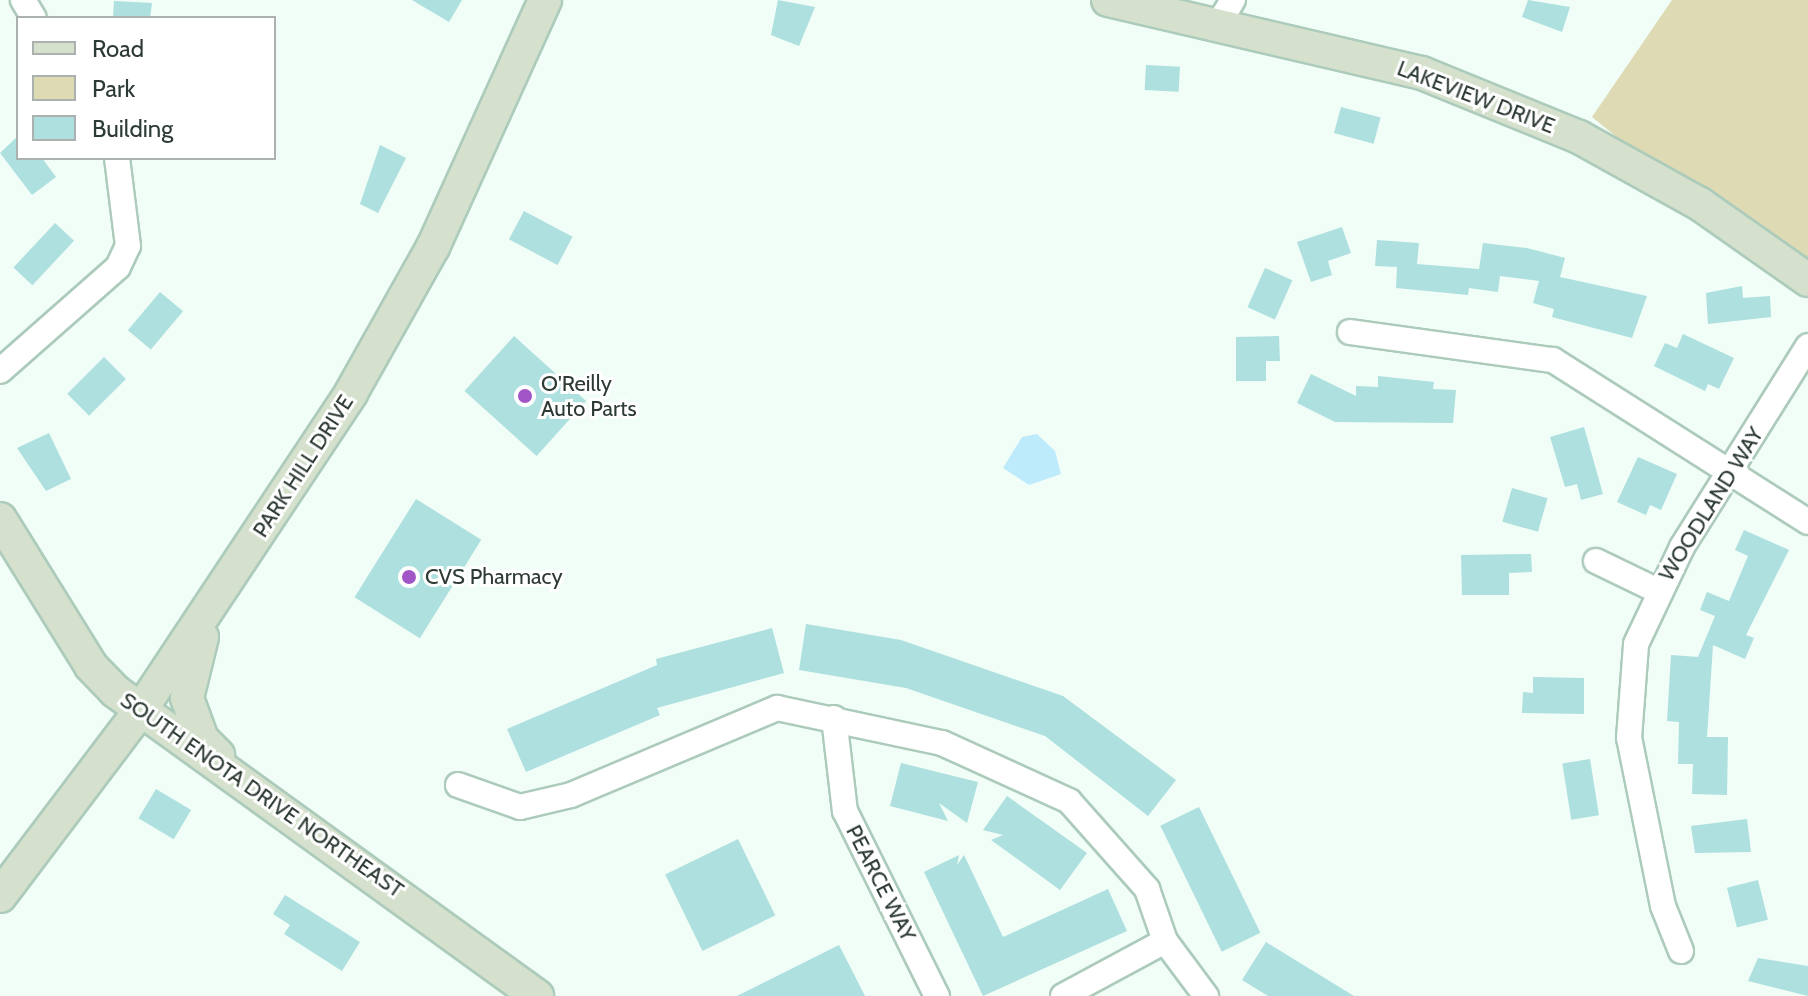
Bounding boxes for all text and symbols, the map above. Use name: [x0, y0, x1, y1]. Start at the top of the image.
legend: [16, 16, 276, 160]
text: Road: [92, 34, 144, 63]
street label: LAKEVIEW DRIVE: [1393, 55, 1559, 139]
text: Park: [92, 74, 135, 103]
text: Building: [92, 114, 173, 143]
place label: O'Reilly Auto Parts: [541, 370, 637, 422]
marker: O'Reilly Auto Parts: [516, 387, 534, 405]
street label: PARK HILL DRIVE: [247, 390, 359, 542]
street label: WOODLAND WAY: [1653, 422, 1769, 586]
place label: CVS Pharmacy: [425, 564, 563, 590]
marker: CVS Pharmacy: [400, 568, 418, 586]
street label: SOUTH ENOTA DRIVE NORTHEAST: [115, 687, 409, 903]
street label: PEARCE WAY: [840, 820, 922, 946]

